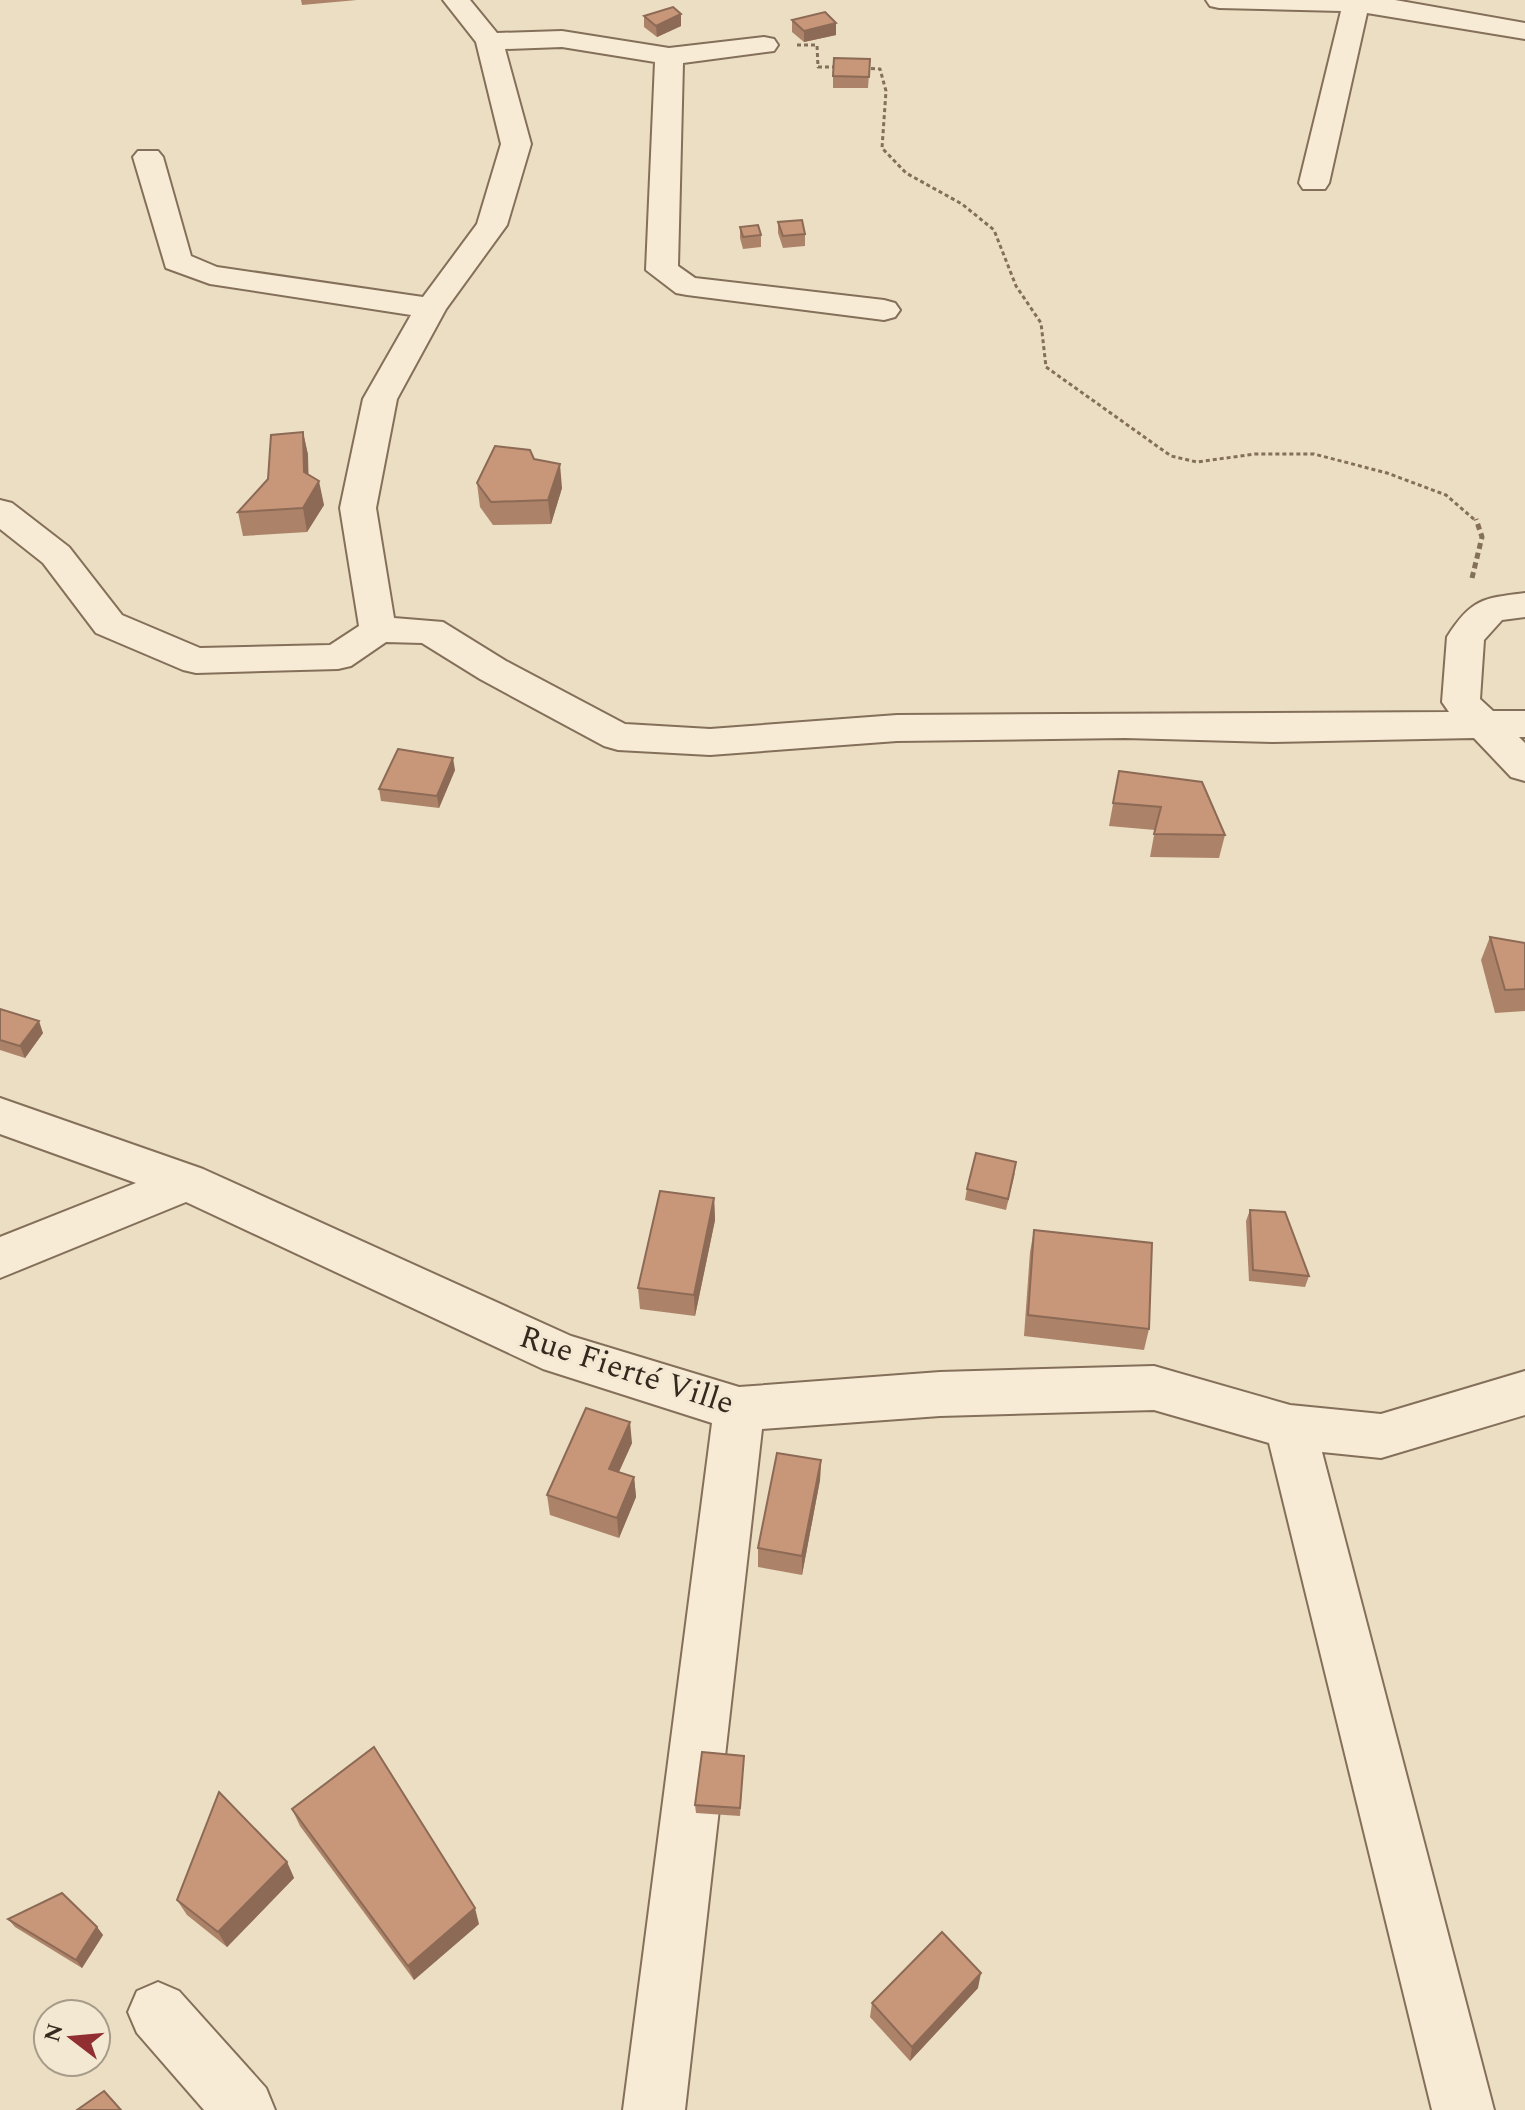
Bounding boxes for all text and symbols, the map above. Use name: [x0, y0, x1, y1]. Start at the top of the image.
street label: Rue Fierté Ville: [513, 1313, 740, 1428]
north arrow: [32, 1998, 112, 2078]
text: N: [36, 2020, 73, 2046]

